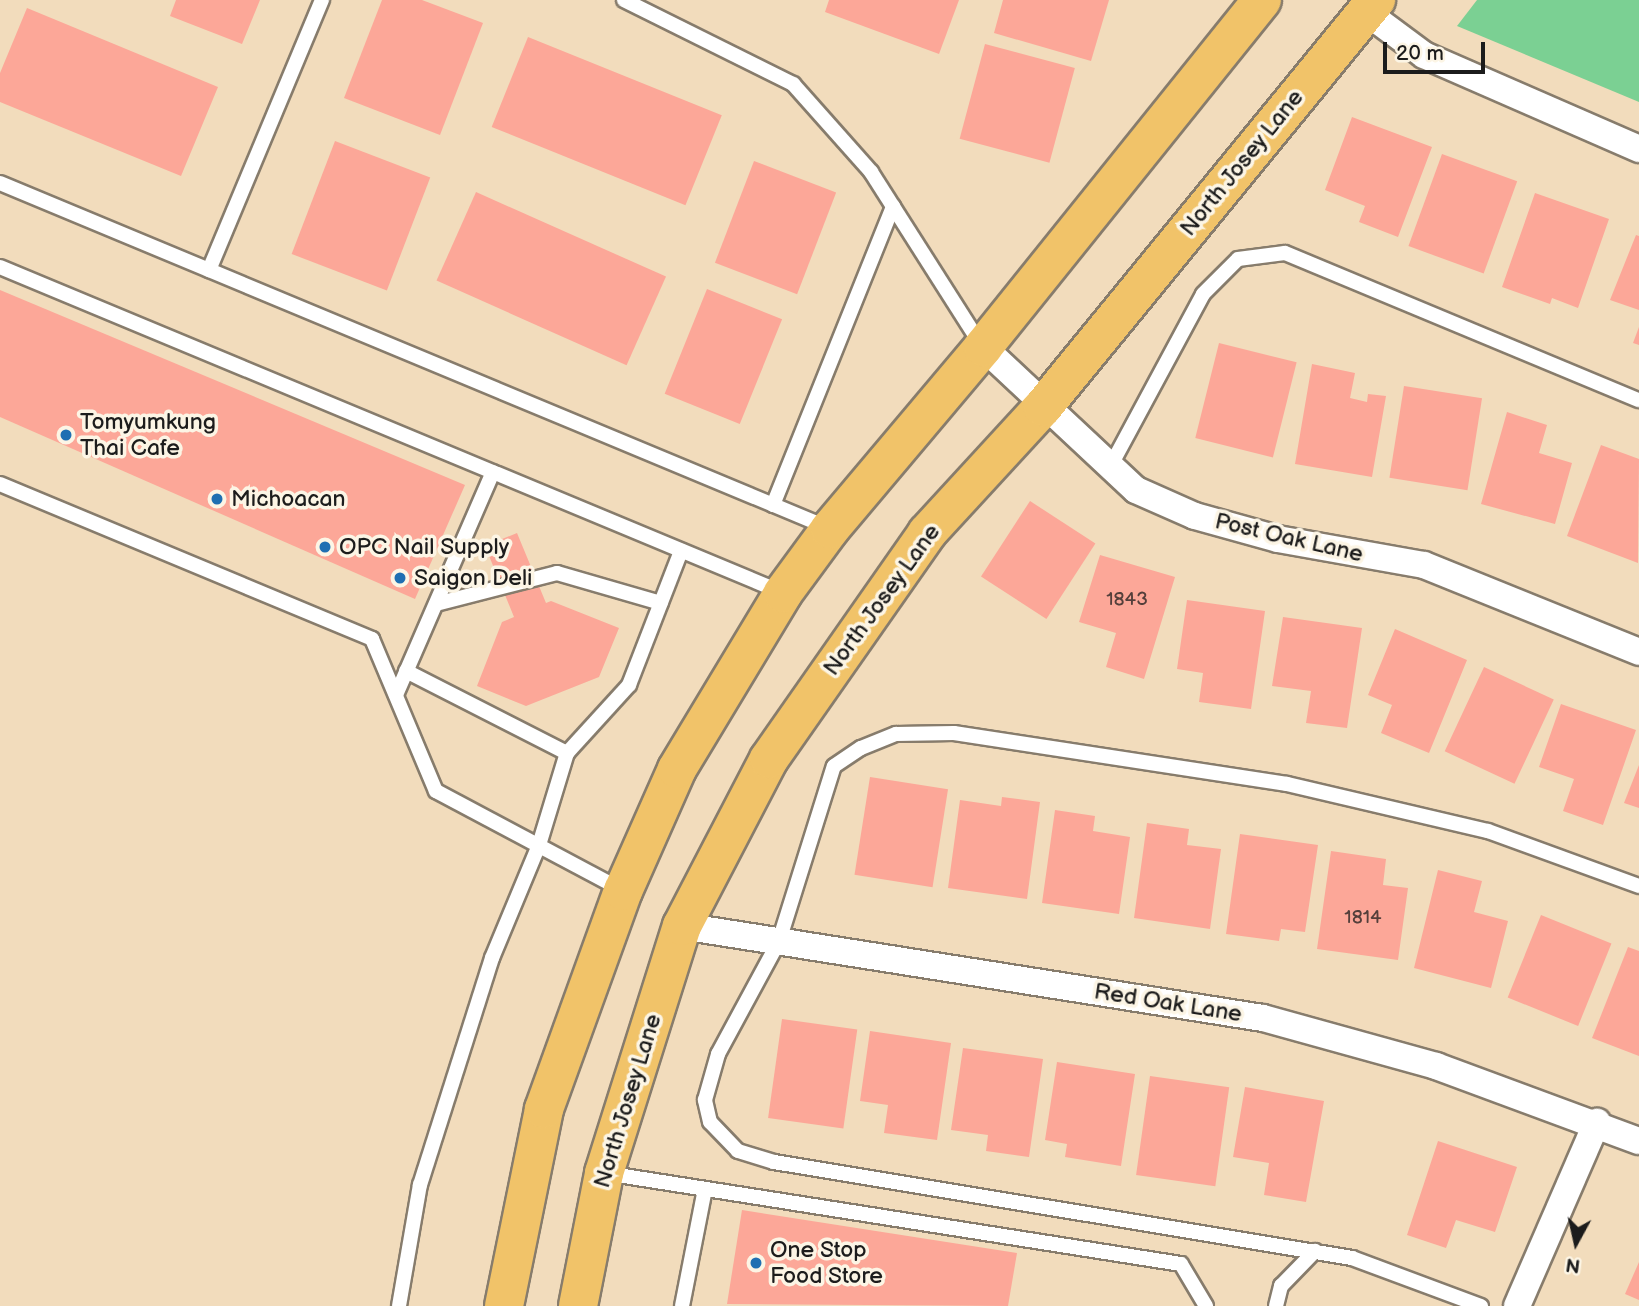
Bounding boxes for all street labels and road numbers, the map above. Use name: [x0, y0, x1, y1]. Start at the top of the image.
street label: North Josey Lane: [1174, 83, 1310, 243]
street label: Post Oak Lane: [1212, 508, 1366, 568]
street label: North Josey Lane: [817, 518, 947, 682]
street label: Red Oak Lane: [1092, 978, 1244, 1028]
street label: North Josey Lane: [588, 1009, 668, 1193]

